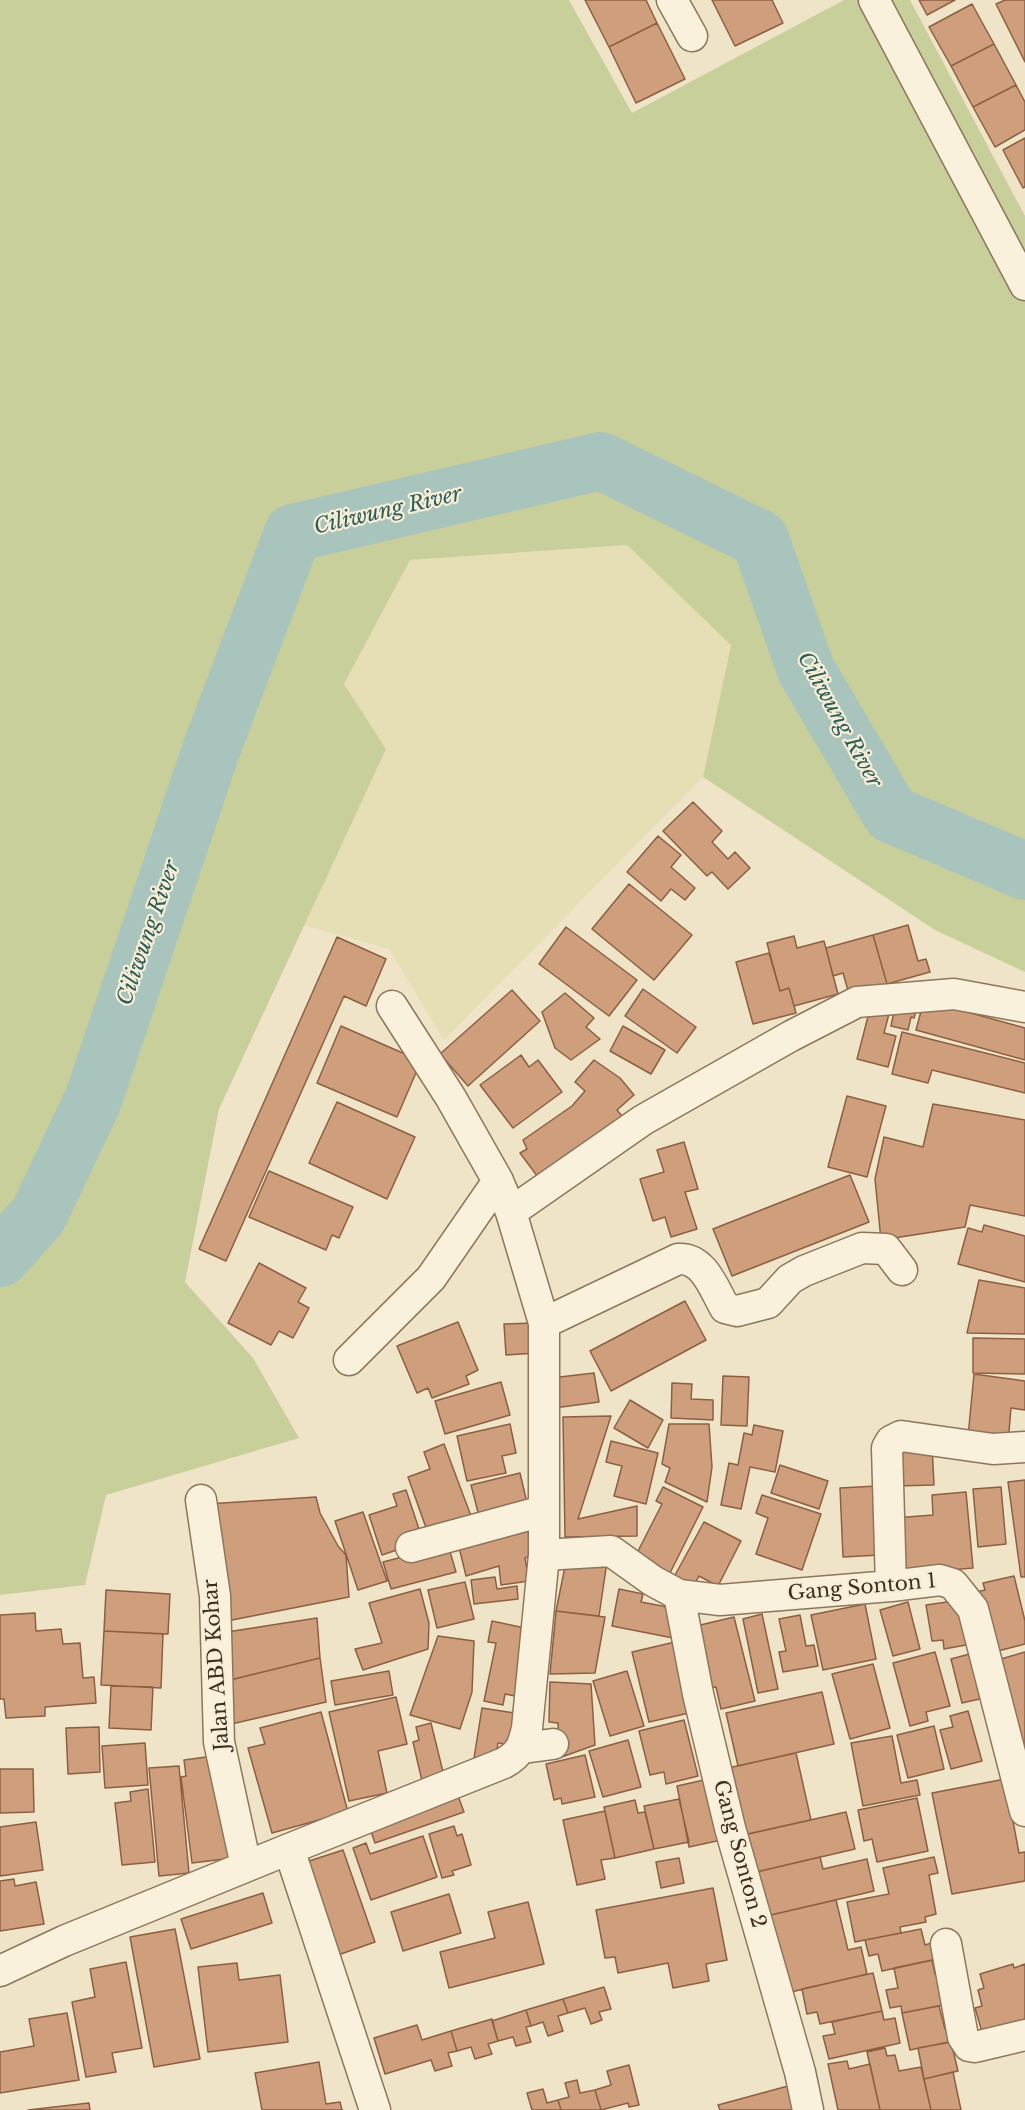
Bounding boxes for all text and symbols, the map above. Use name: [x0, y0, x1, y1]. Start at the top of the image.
water label: Ciliwung River: [311, 482, 465, 540]
water label: Ciliwung River: [791, 648, 887, 792]
water label: Ciliwung River: [112, 857, 186, 1009]
street label: Gang Sonton 1: [787, 1570, 937, 1606]
street label: Jalan ABD Kohar: [199, 1578, 235, 1752]
street label: Gang Sonton 2: [708, 1777, 770, 1931]

